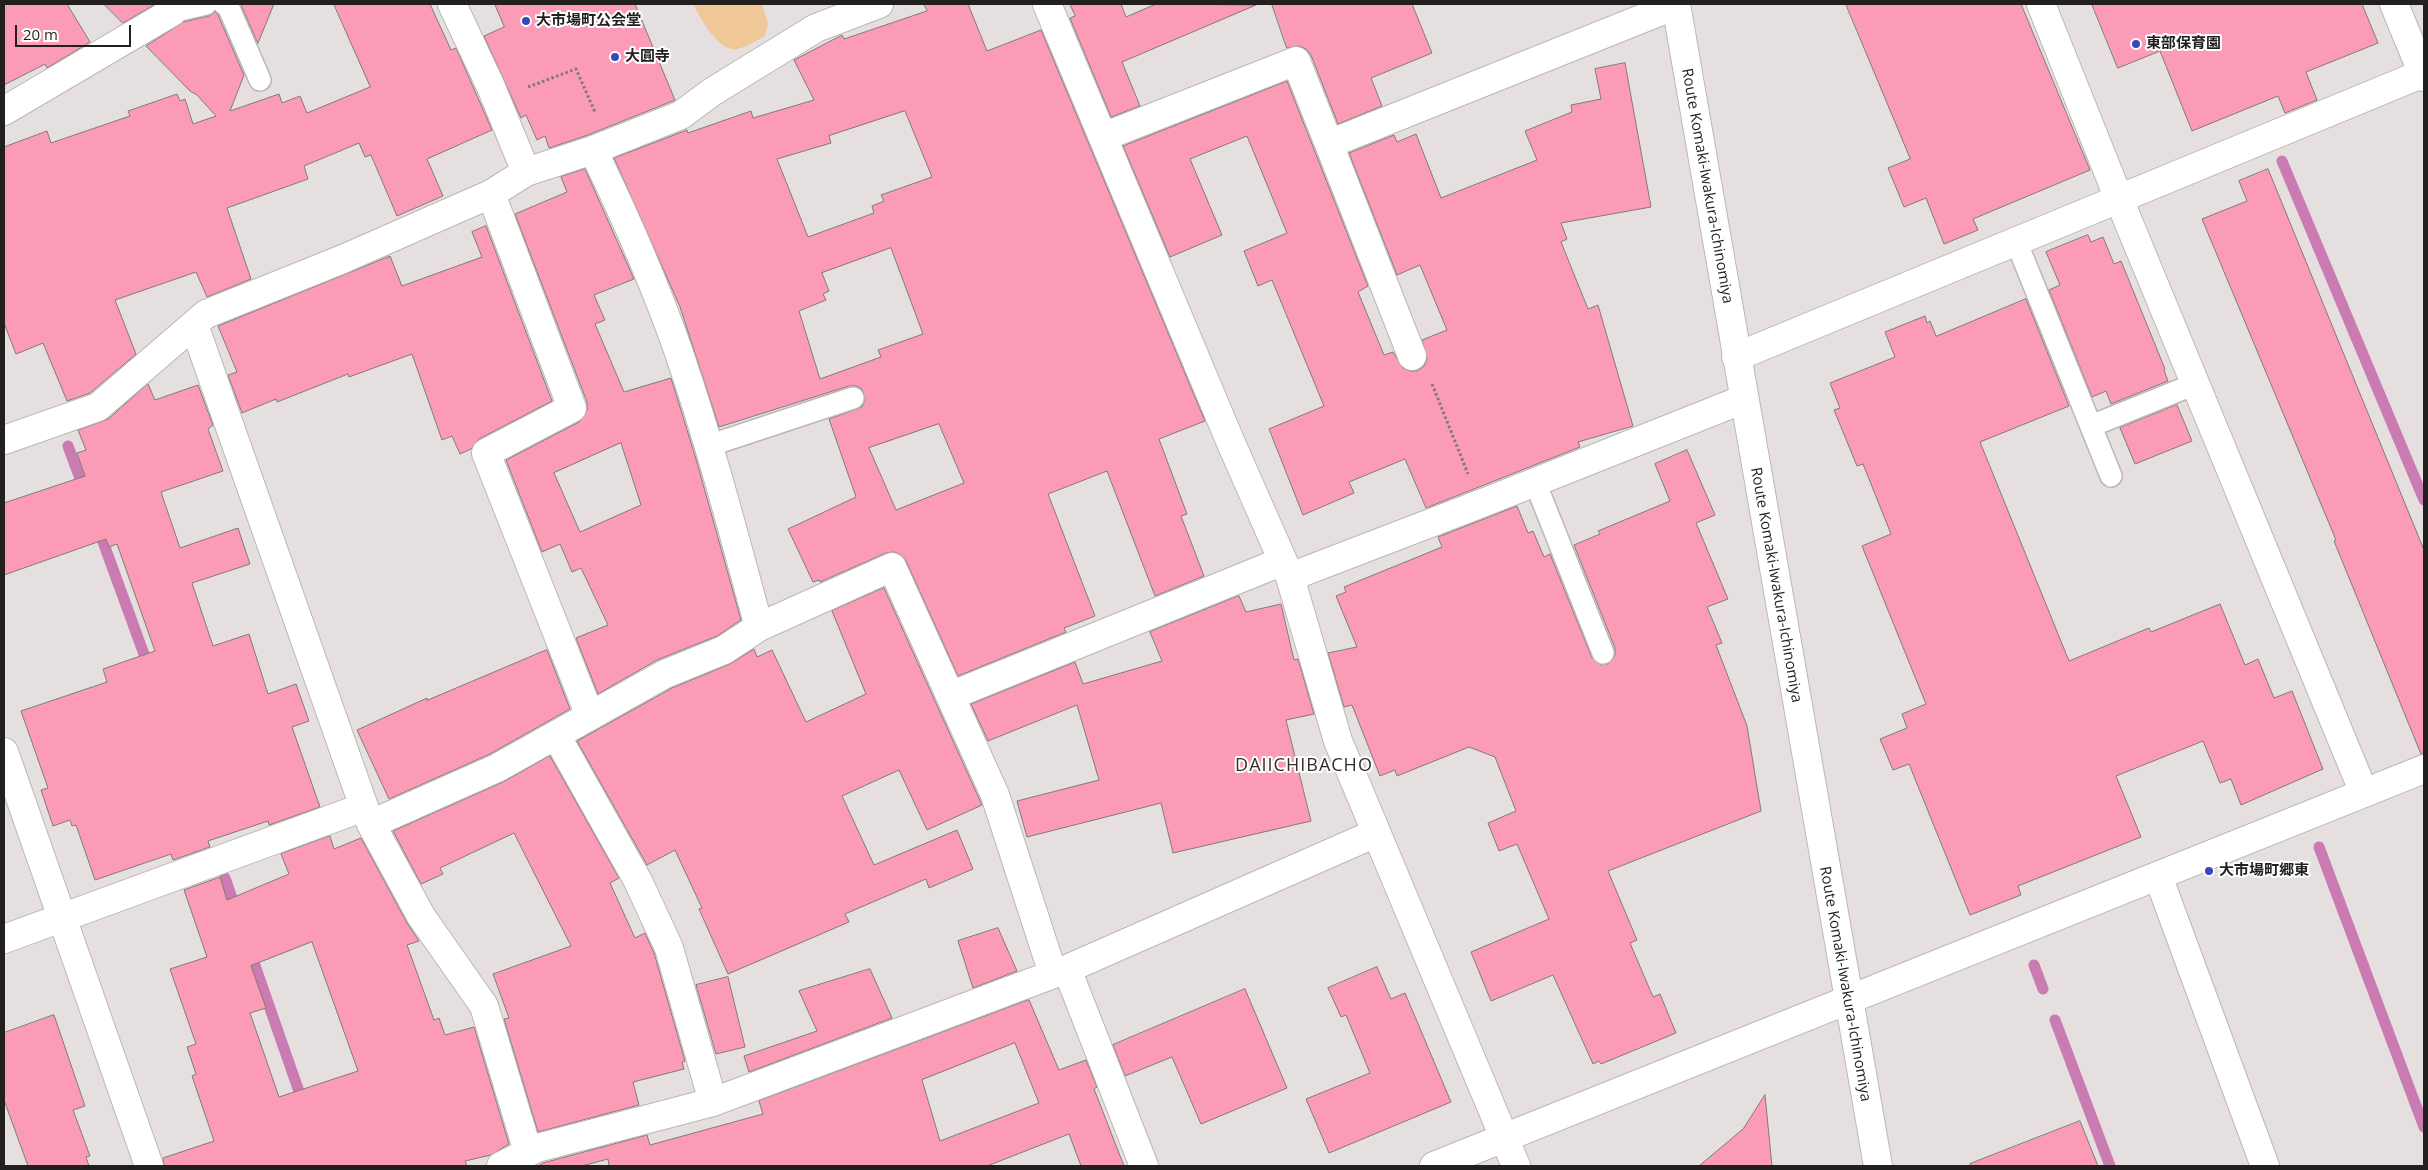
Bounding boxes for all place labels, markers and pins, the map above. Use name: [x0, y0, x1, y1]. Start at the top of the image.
place label: 大市場町公会堂: [536, 12, 641, 30]
marker: 大市場町公会堂: [520, 15, 532, 27]
place label: 東部保育園: [2146, 35, 2221, 53]
marker: 東部保育園: [2130, 38, 2142, 50]
place label: 大圓寺: [625, 48, 670, 66]
marker: 大圓寺: [609, 51, 621, 63]
place label: 大市場町郷東: [2219, 862, 2309, 880]
marker: 大市場町郷東: [2203, 865, 2215, 877]

